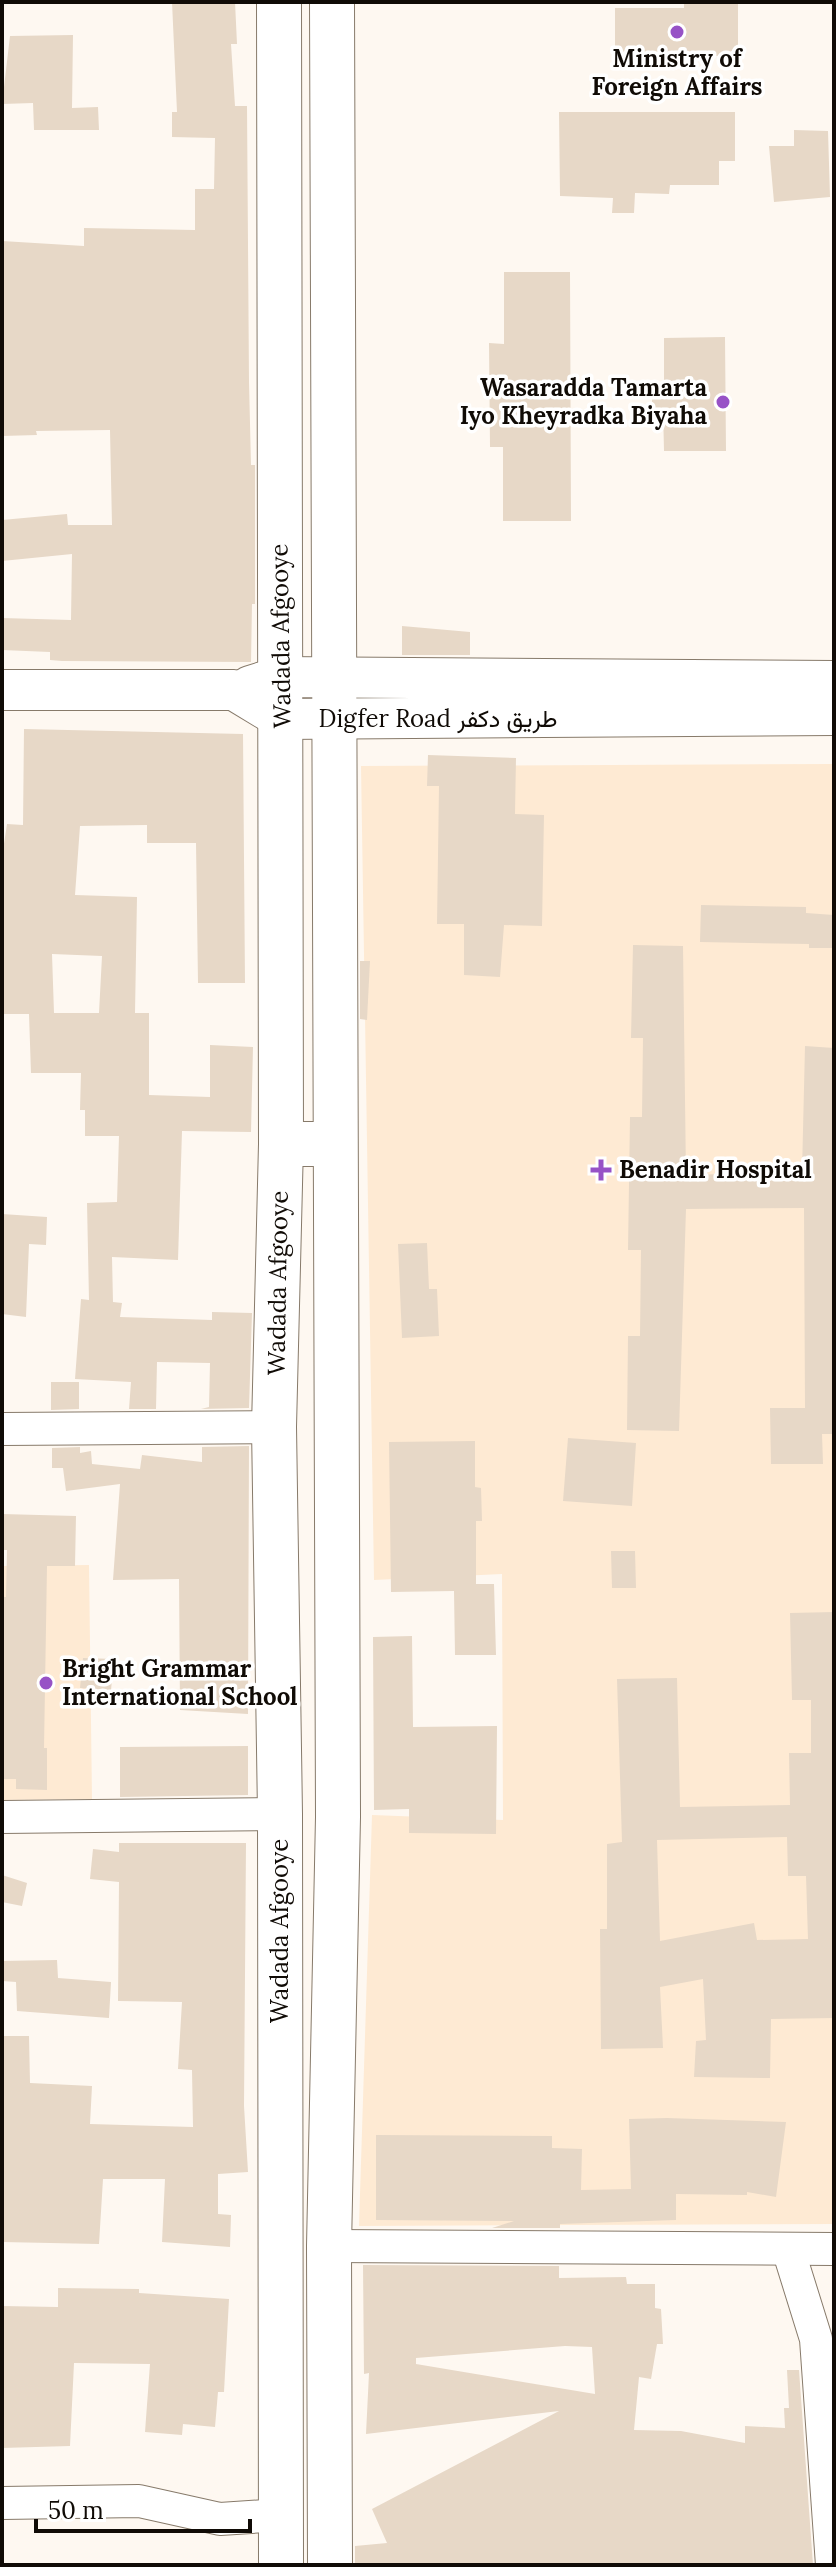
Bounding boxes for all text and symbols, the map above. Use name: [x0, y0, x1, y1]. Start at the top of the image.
marker: Ministry of Foreign Affairs: [668, 23, 686, 41]
place label: Ministry of Foreign Affairs: [592, 43, 763, 102]
place label: Wasaradda Tamarta Iyo Kheyradka Biyaha: [460, 372, 707, 431]
marker: Wasaradda Tamarta Iyo Kheyradka Biyaha: [714, 393, 732, 411]
street label: Wadada Afgooye: [263, 543, 298, 729]
street label: Digfer Road طريق دكفر: [319, 703, 557, 734]
place label: Benadir Hospital: [619, 1154, 812, 1185]
marker: Benadir Hospital: [590, 1159, 612, 1181]
street label: Wadada Afgooye: [260, 1190, 295, 1376]
place label: Bright Grammar International School: [62, 1653, 298, 1712]
marker: Bright Grammar International School: [37, 1674, 55, 1692]
street label: Wadada Afgooye: [264, 1839, 295, 2023]
scale bar: [36, 2483, 250, 2533]
text: 50 m: [48, 2495, 104, 2526]

